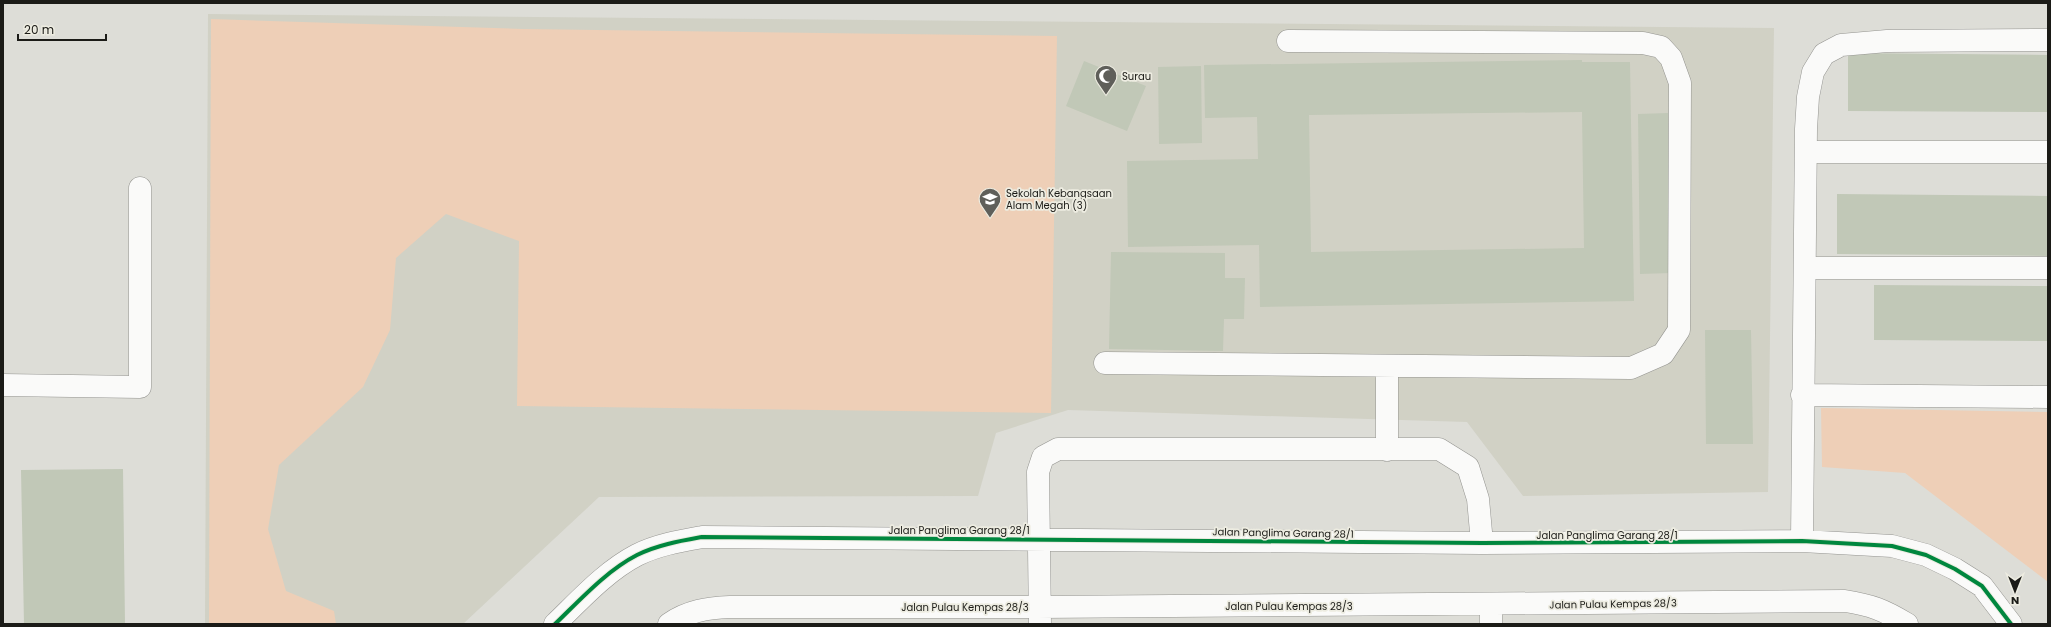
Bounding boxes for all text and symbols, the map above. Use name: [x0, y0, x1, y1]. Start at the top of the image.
scale bar: [18, 16, 106, 42]
text: 20 m: [24, 21, 54, 38]
mosque icon: Surau: [1093, 63, 1119, 96]
place label: Surau: [1122, 69, 1151, 84]
school or university icon: Sekolah Kebangsaan Alam Megah (3): [977, 186, 1003, 219]
place label: Sekolah Kebangsaan Alam Megah (3): [1006, 186, 1112, 213]
street label: Jalan Panglima Garang 28/1: [888, 523, 1030, 538]
street label: Jalan Panglima Garang 28/1: [1212, 524, 1354, 542]
street label: Jalan Panglima Garang 28/1: [1536, 528, 1678, 543]
north arrow: [1995, 571, 2035, 611]
text: N: [2011, 593, 2019, 609]
street label: Jalan Pulau Kempas 28/3: [1549, 595, 1677, 613]
street label: Jalan Pulau Kempas 28/3: [1225, 599, 1353, 614]
street label: Jalan Pulau Kempas 28/3: [901, 600, 1029, 615]

